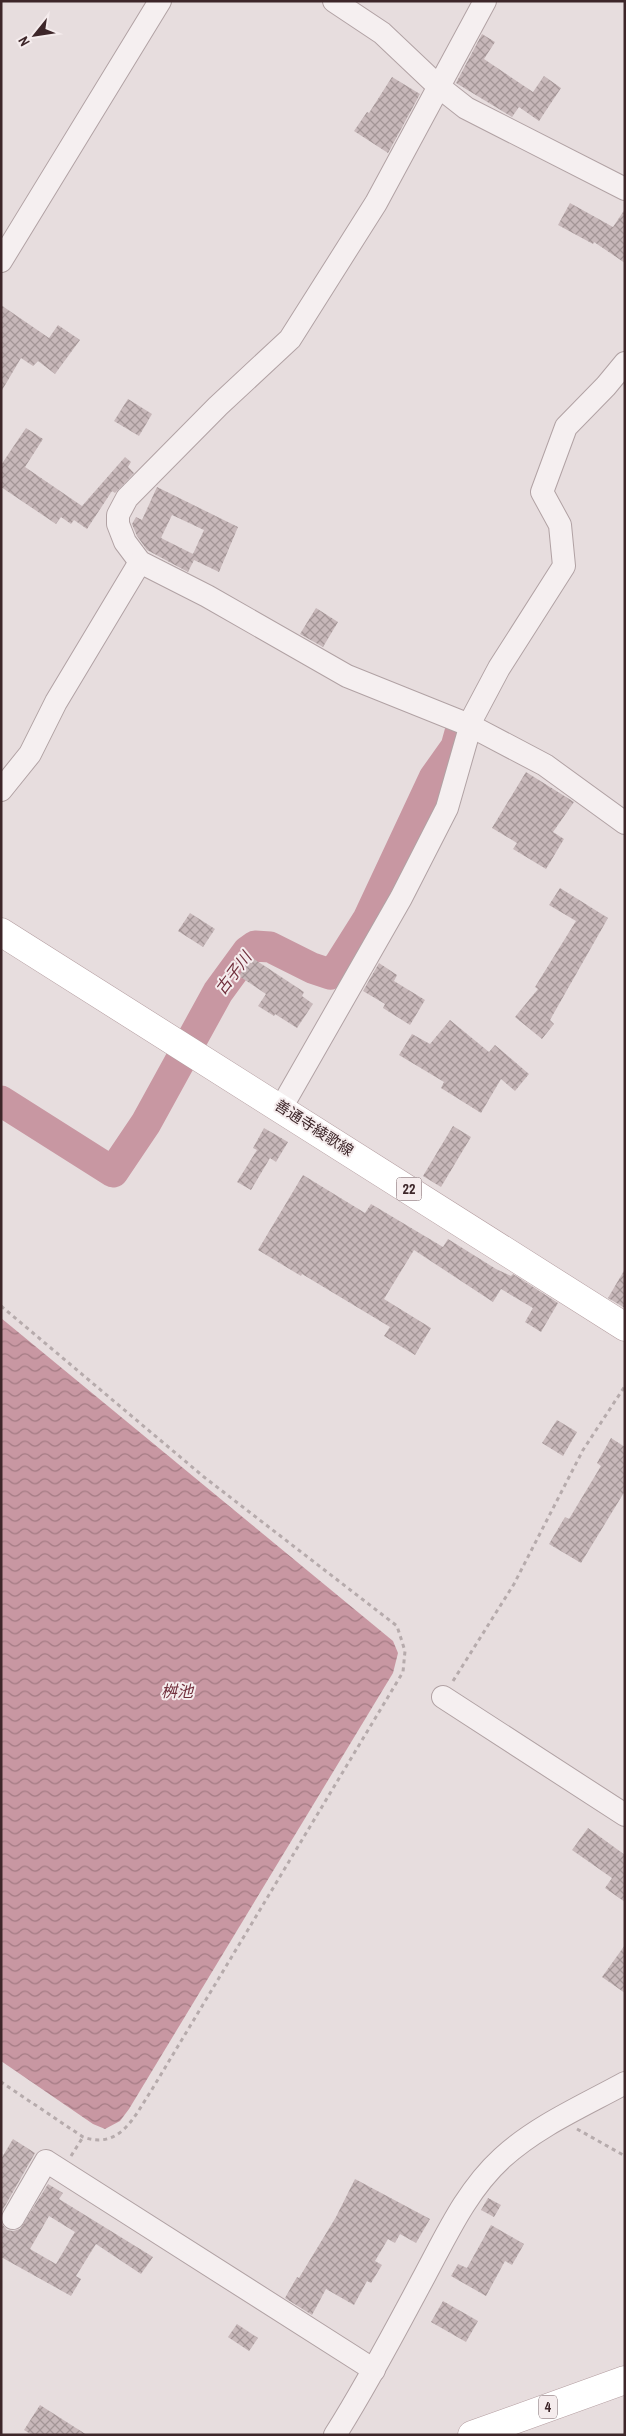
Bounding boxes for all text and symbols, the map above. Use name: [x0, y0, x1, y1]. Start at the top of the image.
north arrow: [10, 10, 60, 60]
text: N: [14, 33, 34, 50]
water label: 古子川: [210, 946, 257, 999]
street label: 善通寺綾歌線: [271, 1094, 358, 1161]
road number: 22: [396, 1178, 422, 1200]
water label: 桝池: [161, 1680, 195, 1702]
road number: 4: [539, 2396, 557, 2418]

